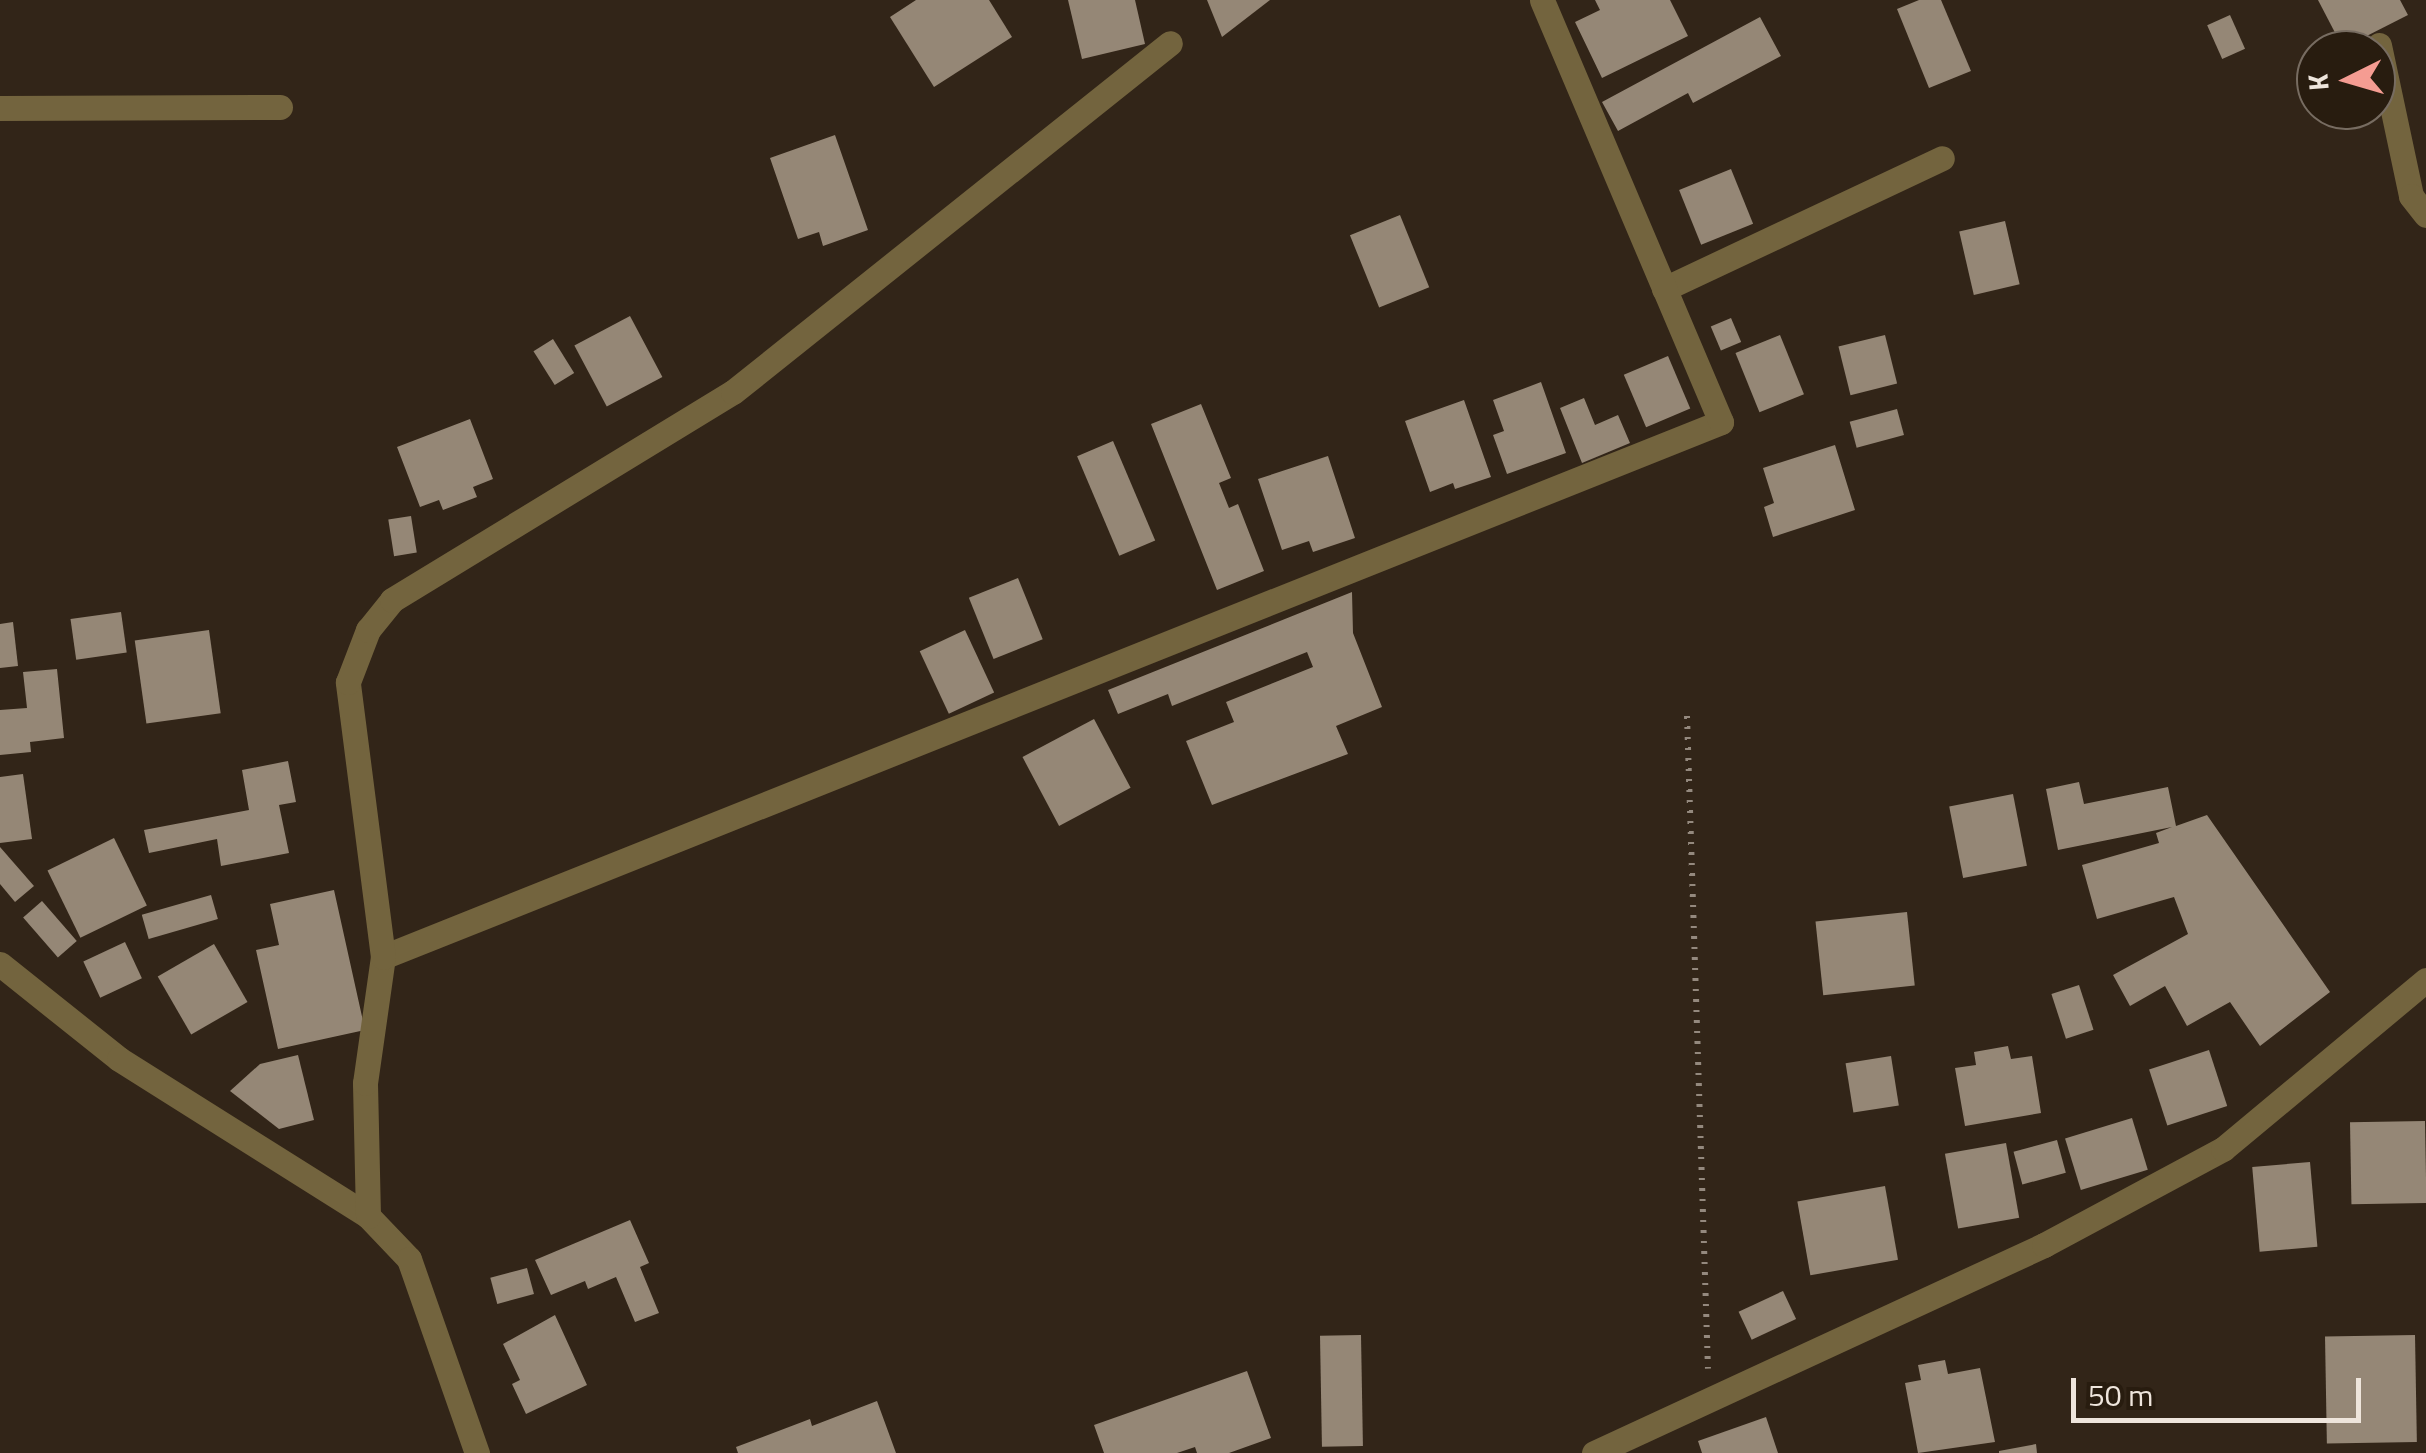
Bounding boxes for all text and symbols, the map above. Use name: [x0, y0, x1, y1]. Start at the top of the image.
north arrow: [2296, 30, 2396, 130]
text: K: [2295, 72, 2340, 93]
scale bar: [2076, 1358, 2366, 1420]
text: 50 m: [2088, 1372, 2153, 1418]

